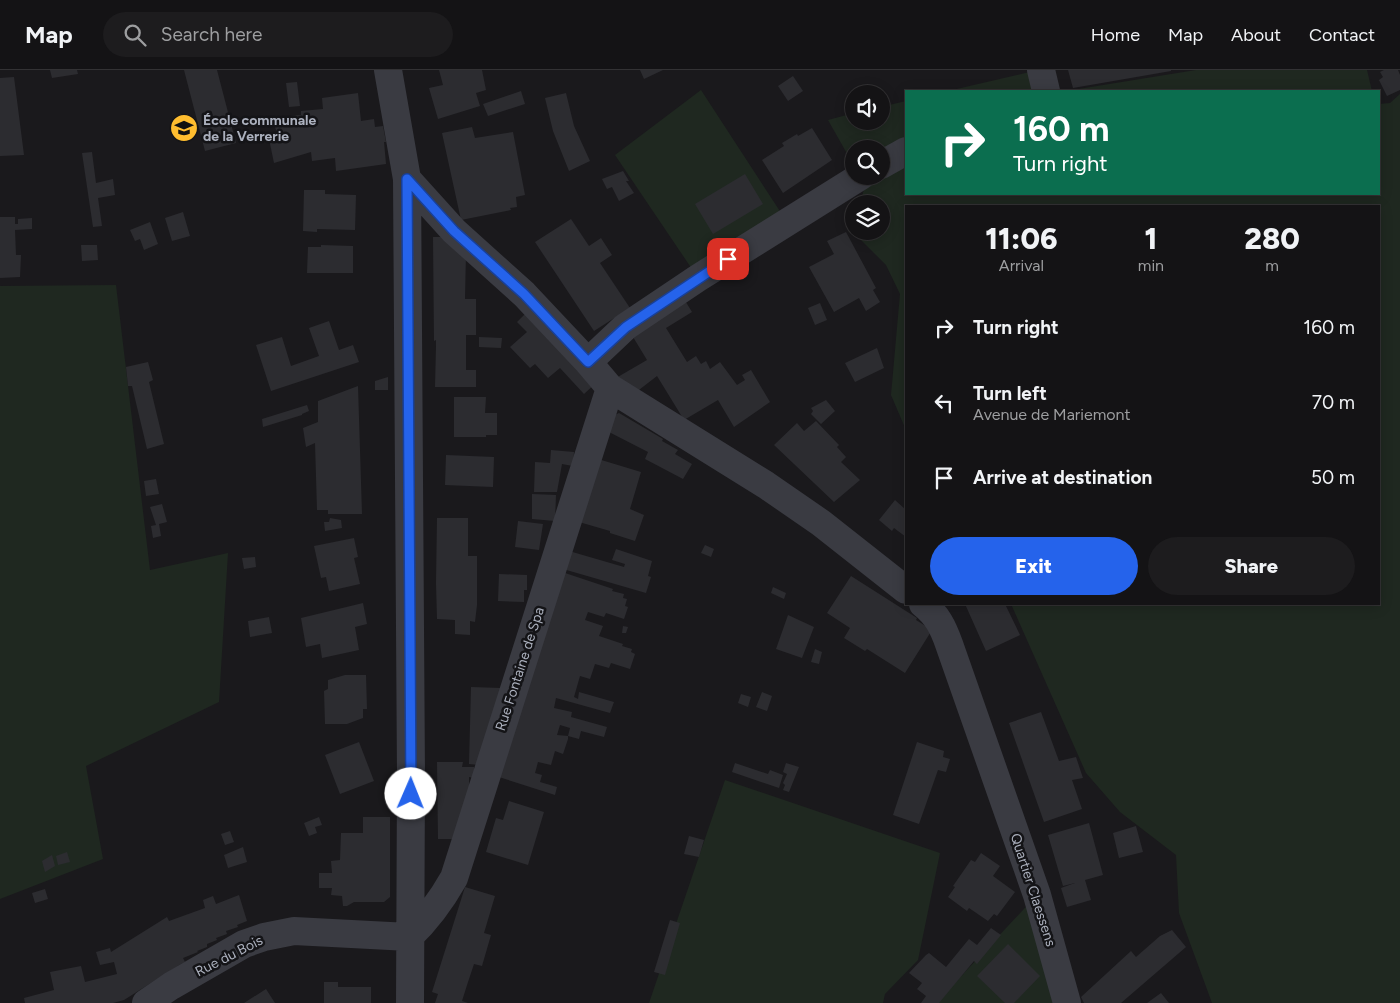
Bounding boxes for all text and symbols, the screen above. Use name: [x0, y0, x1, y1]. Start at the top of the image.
search box: [103, 12, 453, 57]
text: Map: [25, 20, 73, 49]
icon: search: [121, 21, 149, 49]
text: Search here: [161, 23, 262, 46]
text: Home: [1091, 24, 1140, 46]
text: Map: [1168, 24, 1203, 46]
text: About: [1231, 24, 1281, 46]
text: Contact: [1309, 24, 1375, 46]
map controls: [845, 85, 890, 240]
button: sound: [845, 85, 890, 130]
text: 160 m: [1013, 108, 1110, 150]
icon: right: [930, 110, 995, 175]
place label: École communale de la Verrerie: [203, 112, 317, 145]
school or university icon: École communale de la Verrerie: [169, 113, 199, 143]
button: search: [845, 140, 890, 185]
text: Turn right: [1013, 150, 1108, 177]
button: layers: [845, 195, 890, 240]
text: 11:06: [985, 220, 1058, 257]
text: 1: [1145, 220, 1157, 257]
text: 280: [1244, 220, 1300, 257]
pin: [707, 238, 749, 280]
icon: arrive: [714, 245, 742, 273]
text: Arrival: [999, 256, 1044, 275]
text: min: [1138, 256, 1164, 275]
text: m: [1265, 256, 1279, 275]
icon: right: [930, 314, 958, 342]
text: Turn right: [973, 316, 1059, 339]
text: 160 m: [1303, 316, 1355, 339]
text: Turn left: [973, 382, 1047, 405]
icon: left: [930, 389, 958, 417]
text: 70 m: [1312, 391, 1355, 414]
text: Avenue de Mariemont: [973, 405, 1131, 424]
icon: arrive: [930, 464, 958, 492]
text: Arrive at destination: [973, 466, 1152, 489]
text: 50 m: [1311, 466, 1355, 489]
button: Exit: [930, 537, 1138, 595]
button: Share: [1148, 537, 1355, 595]
street label: Rue Fontaine de Spa: [492, 605, 548, 733]
position arrow: [384, 767, 436, 819]
street label: Quartier Claessens: [1007, 831, 1059, 949]
street label: Rue du Bois: [192, 932, 266, 980]

